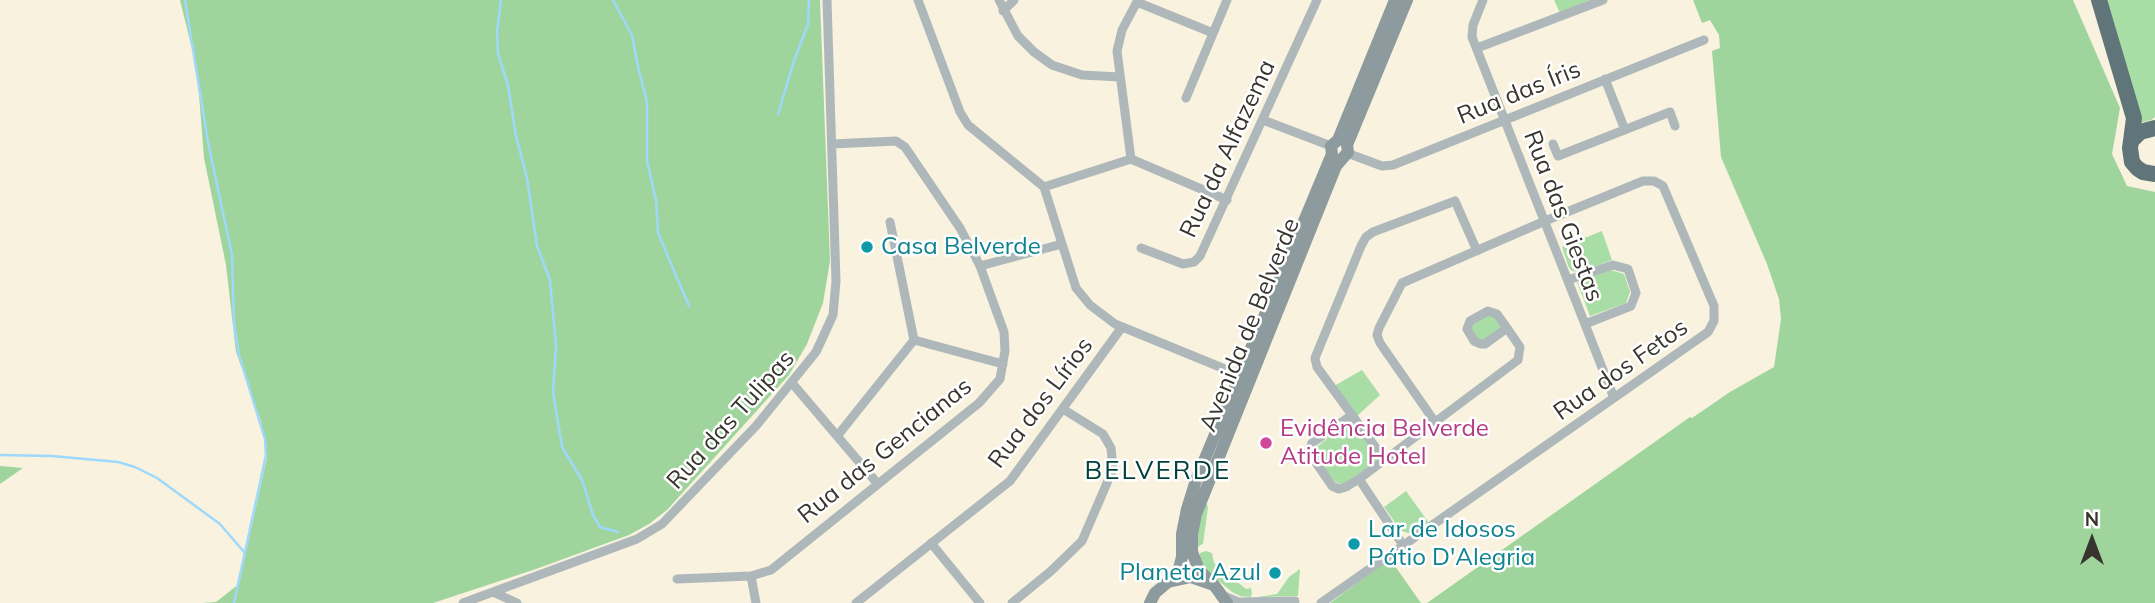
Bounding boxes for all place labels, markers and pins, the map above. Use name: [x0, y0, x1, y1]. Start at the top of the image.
place label: Casa Belverde: [881, 233, 1041, 261]
marker: Casa Belverde: [859, 239, 875, 255]
place label: Evidência Belverde Atitude Hotel: [1280, 415, 1489, 471]
marker: Evidência Belverde Atitude Hotel: [1258, 435, 1274, 451]
place label: Lar de Idosos Pátio D'Alegria: [1368, 516, 1535, 572]
marker: Lar de Idosos Pátio D'Alegria: [1346, 536, 1362, 552]
place label: Planeta Azul: [1119, 559, 1261, 587]
marker: Planeta Azul: [1267, 565, 1283, 581]

